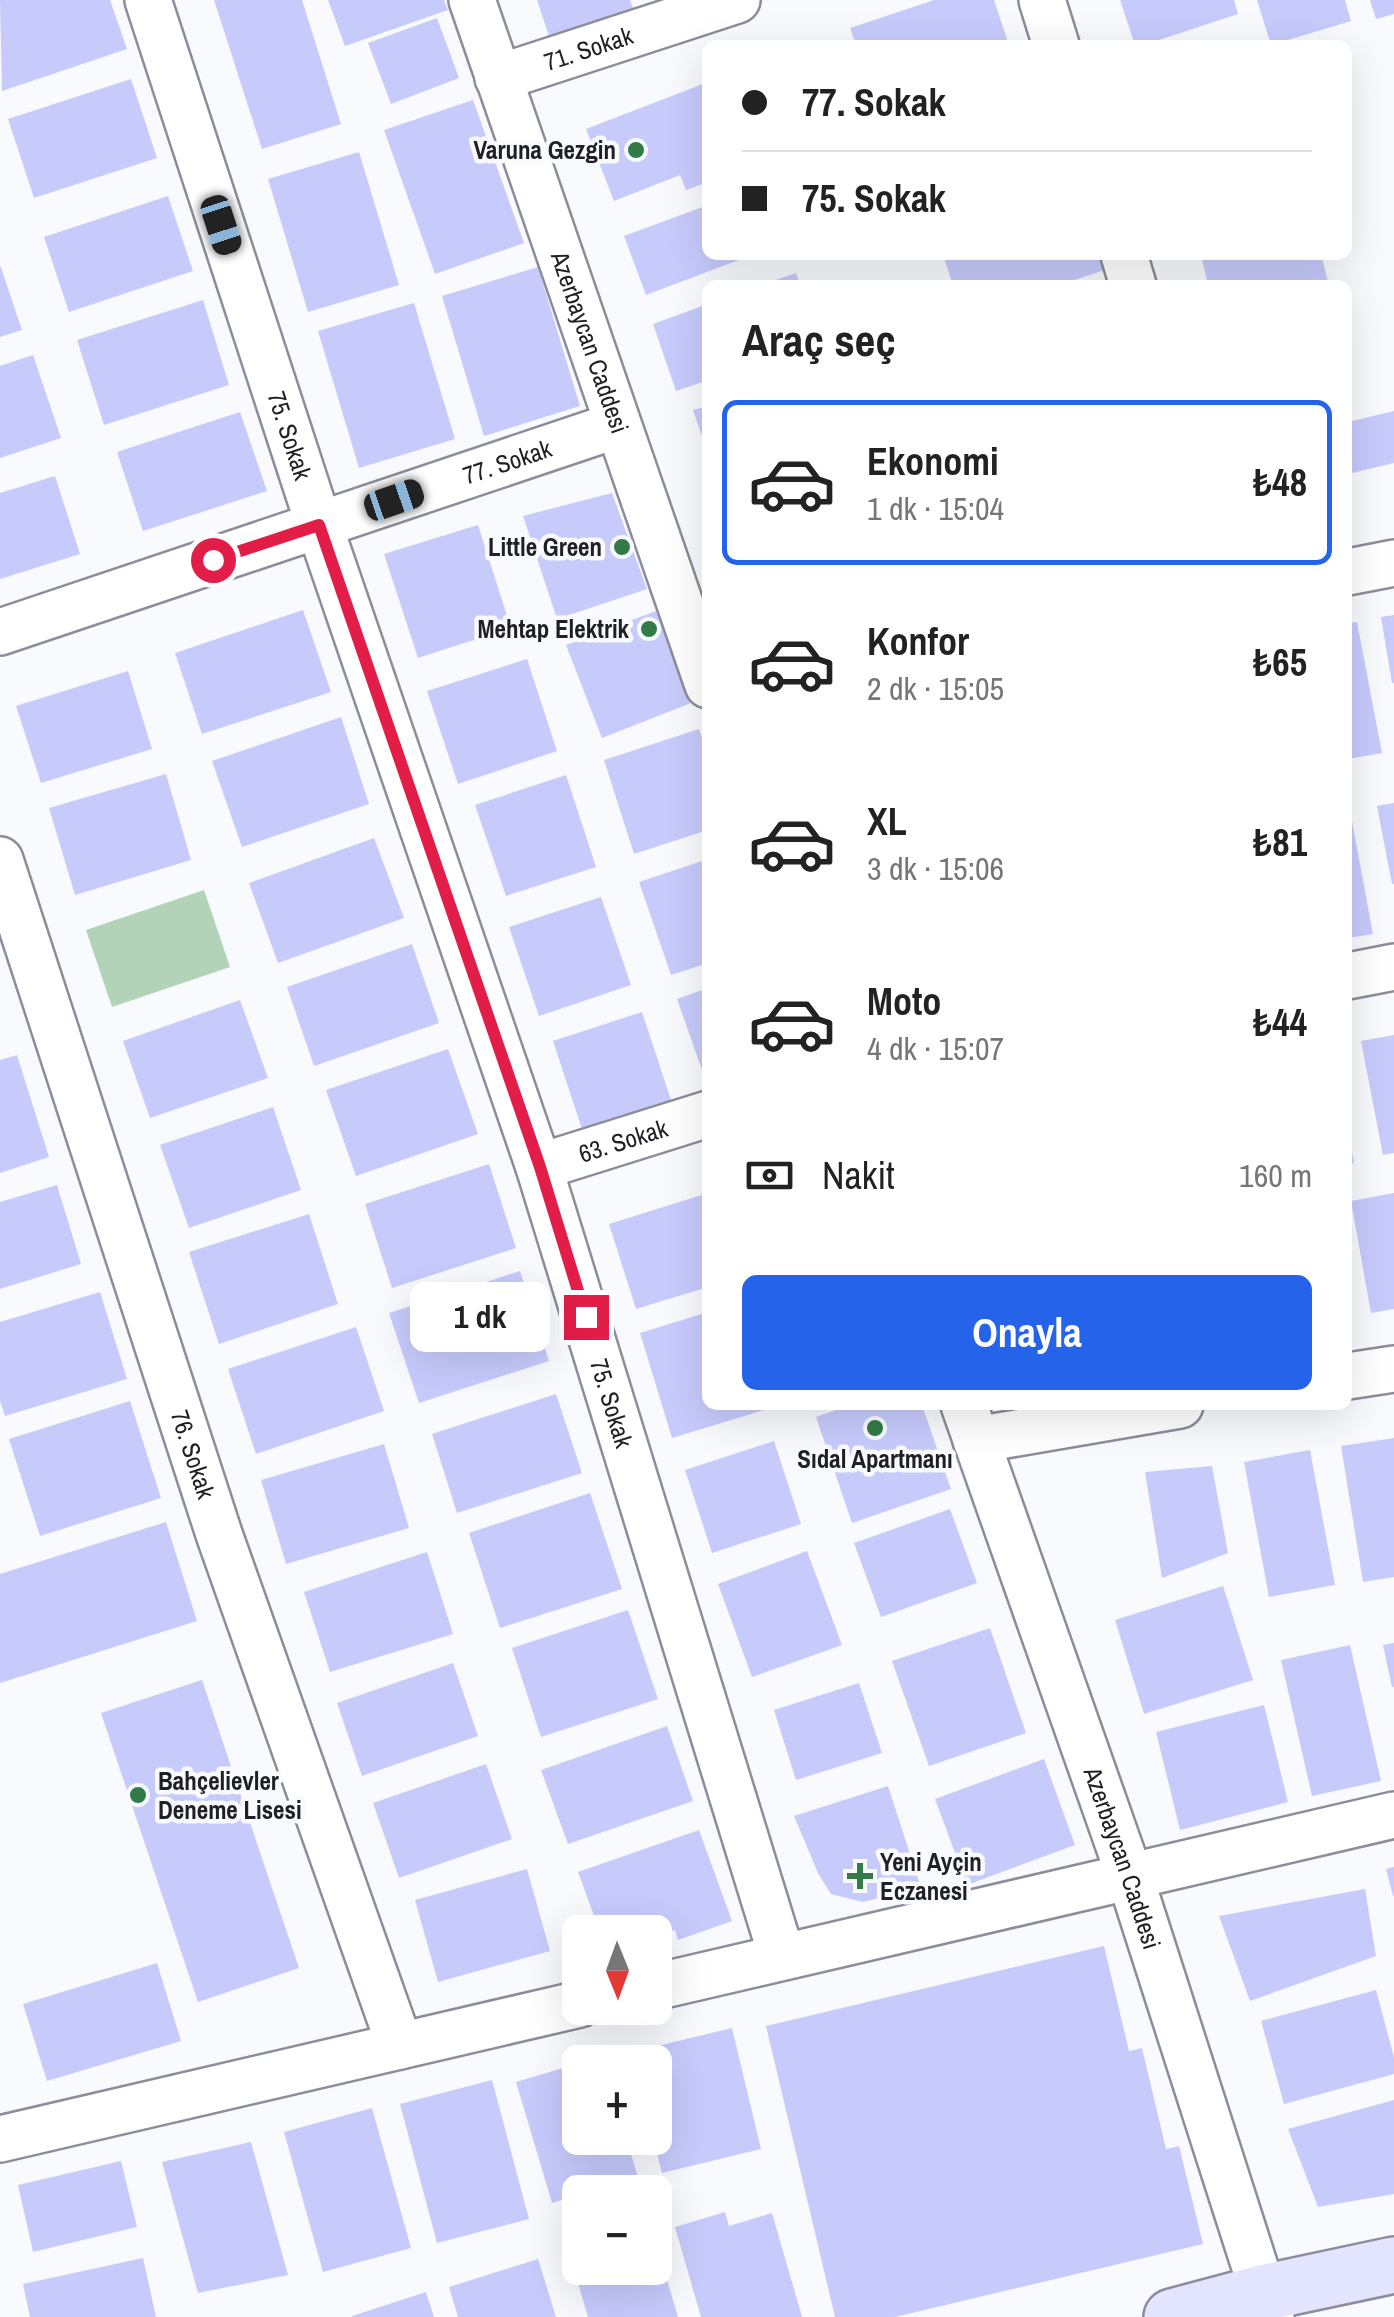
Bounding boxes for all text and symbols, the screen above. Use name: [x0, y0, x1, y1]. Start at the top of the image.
street label: 71. Sokak: [540, 18, 638, 79]
text: 77. Sokak: [802, 77, 946, 128]
place label: Varuna Gezgin: [474, 133, 616, 167]
marker: Varuna Gezgin: [625, 139, 647, 161]
text: 75. Sokak: [802, 173, 946, 224]
car: [197, 192, 245, 258]
street label: Azerbaycan Caddesi: [542, 246, 637, 438]
text: Araç seç: [742, 309, 896, 370]
street label: 75. Sokak: [260, 387, 320, 485]
street label: 77. Sokak: [459, 431, 557, 492]
text: Ekonomi: [867, 436, 999, 487]
icon: car: [747, 438, 837, 528]
text: ₺48: [1253, 457, 1307, 508]
car: [361, 476, 427, 524]
text: 1 dk · 15:04: [867, 487, 1004, 530]
place label: Little Green: [488, 530, 602, 564]
marker: Little Green: [611, 536, 633, 558]
route start: [191, 538, 236, 583]
place label: Mehtap Elektrik: [477, 612, 630, 646]
text: Konfor: [867, 616, 969, 667]
marker: Mehtap Elektrik: [638, 618, 660, 640]
icon: car: [747, 618, 837, 708]
text: ₺65: [1253, 637, 1307, 688]
text: 2 dk · 15:05: [867, 667, 1004, 710]
text: XL: [867, 796, 907, 847]
icon: car: [747, 798, 837, 888]
text: ₺81: [1253, 817, 1307, 868]
text: 3 dk · 15:06: [867, 847, 1004, 890]
text: Moto: [867, 976, 941, 1027]
icon: car: [747, 978, 837, 1068]
text: ₺44: [1253, 997, 1307, 1048]
text: 4 dk · 15:07: [867, 1027, 1004, 1070]
street label: 63. Sokak: [574, 1111, 672, 1171]
icon: cash: [742, 1148, 797, 1203]
text: Nakit: [822, 1150, 895, 1201]
text: 160 m: [1239, 1154, 1312, 1197]
button: Onayla: [742, 1275, 1312, 1390]
callout: 1 dk: [411, 1282, 551, 1352]
text: 1 dk: [454, 1295, 506, 1338]
route end: [564, 1295, 609, 1340]
street label: 75. Sokak: [582, 1355, 642, 1453]
street label: 76. Sokak: [163, 1406, 224, 1504]
marker: Sıdal Apartmanı: [864, 1417, 886, 1439]
place label: Sıdal Apartmanı: [797, 1442, 953, 1476]
street label: Azerbaycan Caddesi: [1075, 1761, 1169, 1954]
place label: Bahçelievler Deneme Lisesi: [158, 1764, 302, 1827]
marker: Bahçelievler Deneme Lisesi: [127, 1784, 149, 1806]
place label: Yeni Ayçin Eczanesi: [880, 1845, 982, 1908]
marker: Yeni Ayçin Eczanesi: [849, 1865, 871, 1887]
north arrow: [562, 1915, 672, 2025]
map controls: [562, 1915, 672, 2285]
button: +: [562, 2045, 672, 2155]
button: −: [562, 2175, 672, 2285]

